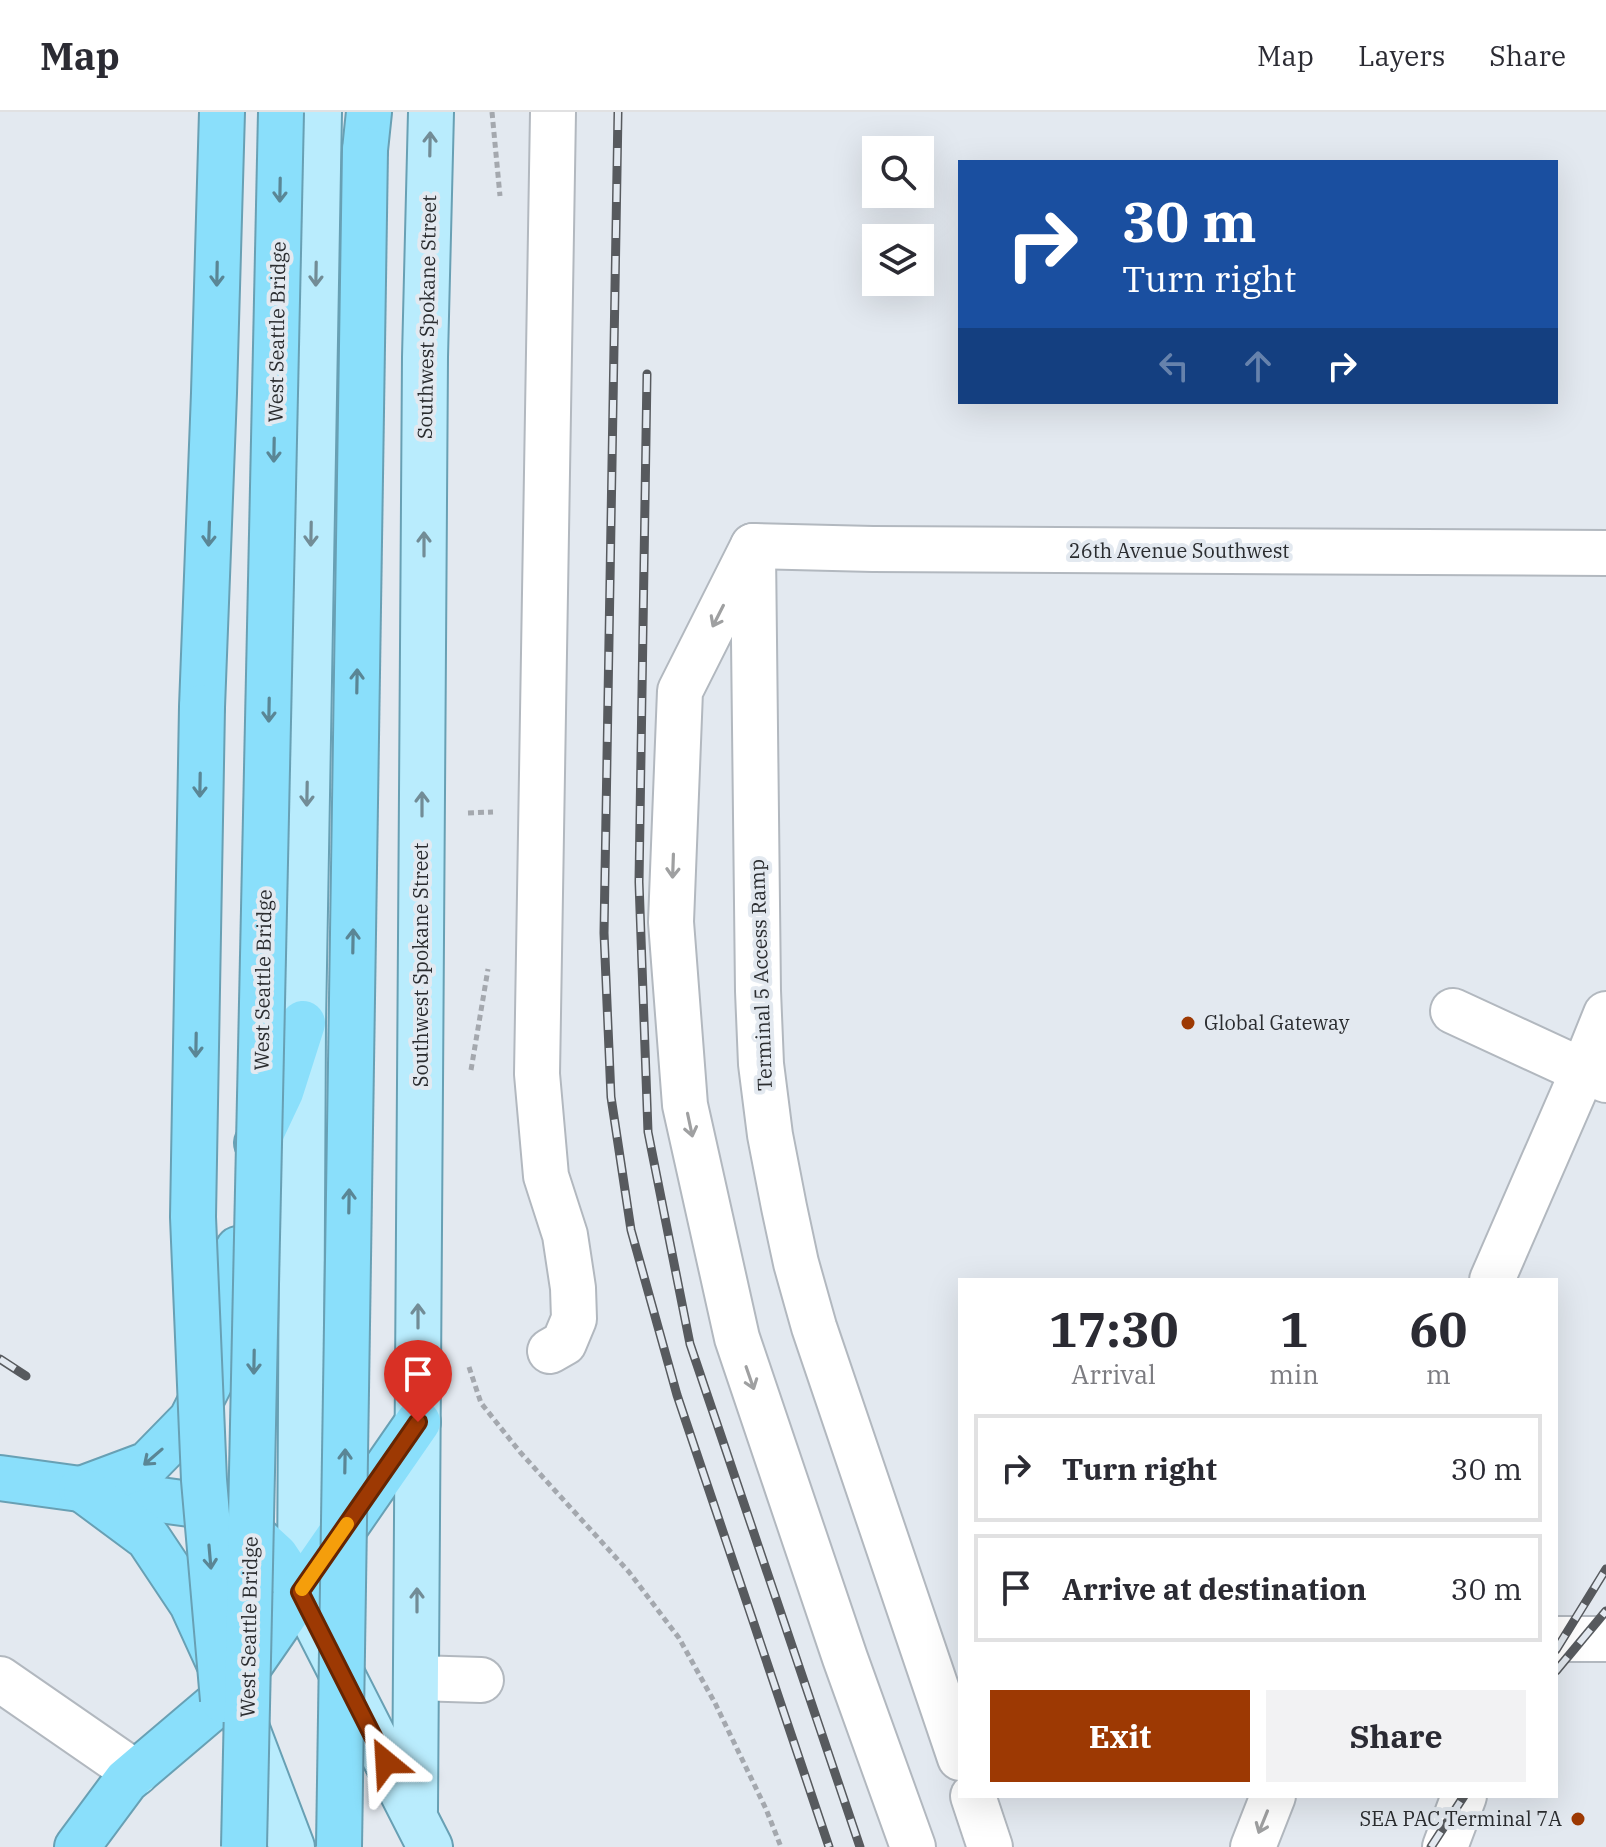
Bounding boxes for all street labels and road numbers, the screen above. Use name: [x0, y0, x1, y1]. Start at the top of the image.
street label: Southwest Spokane Street: [411, 195, 442, 439]
street label: West Seattle Bridge: [261, 241, 292, 423]
street label: 26th Avenue Southwest: [1069, 537, 1289, 564]
street label: Southwest Spokane Street: [407, 843, 434, 1087]
street label: Terminal 5 Access Ramp: [743, 858, 778, 1092]
street label: West Seattle Bridge: [247, 889, 278, 1071]
street label: West Seattle Bridge: [233, 1536, 264, 1718]

